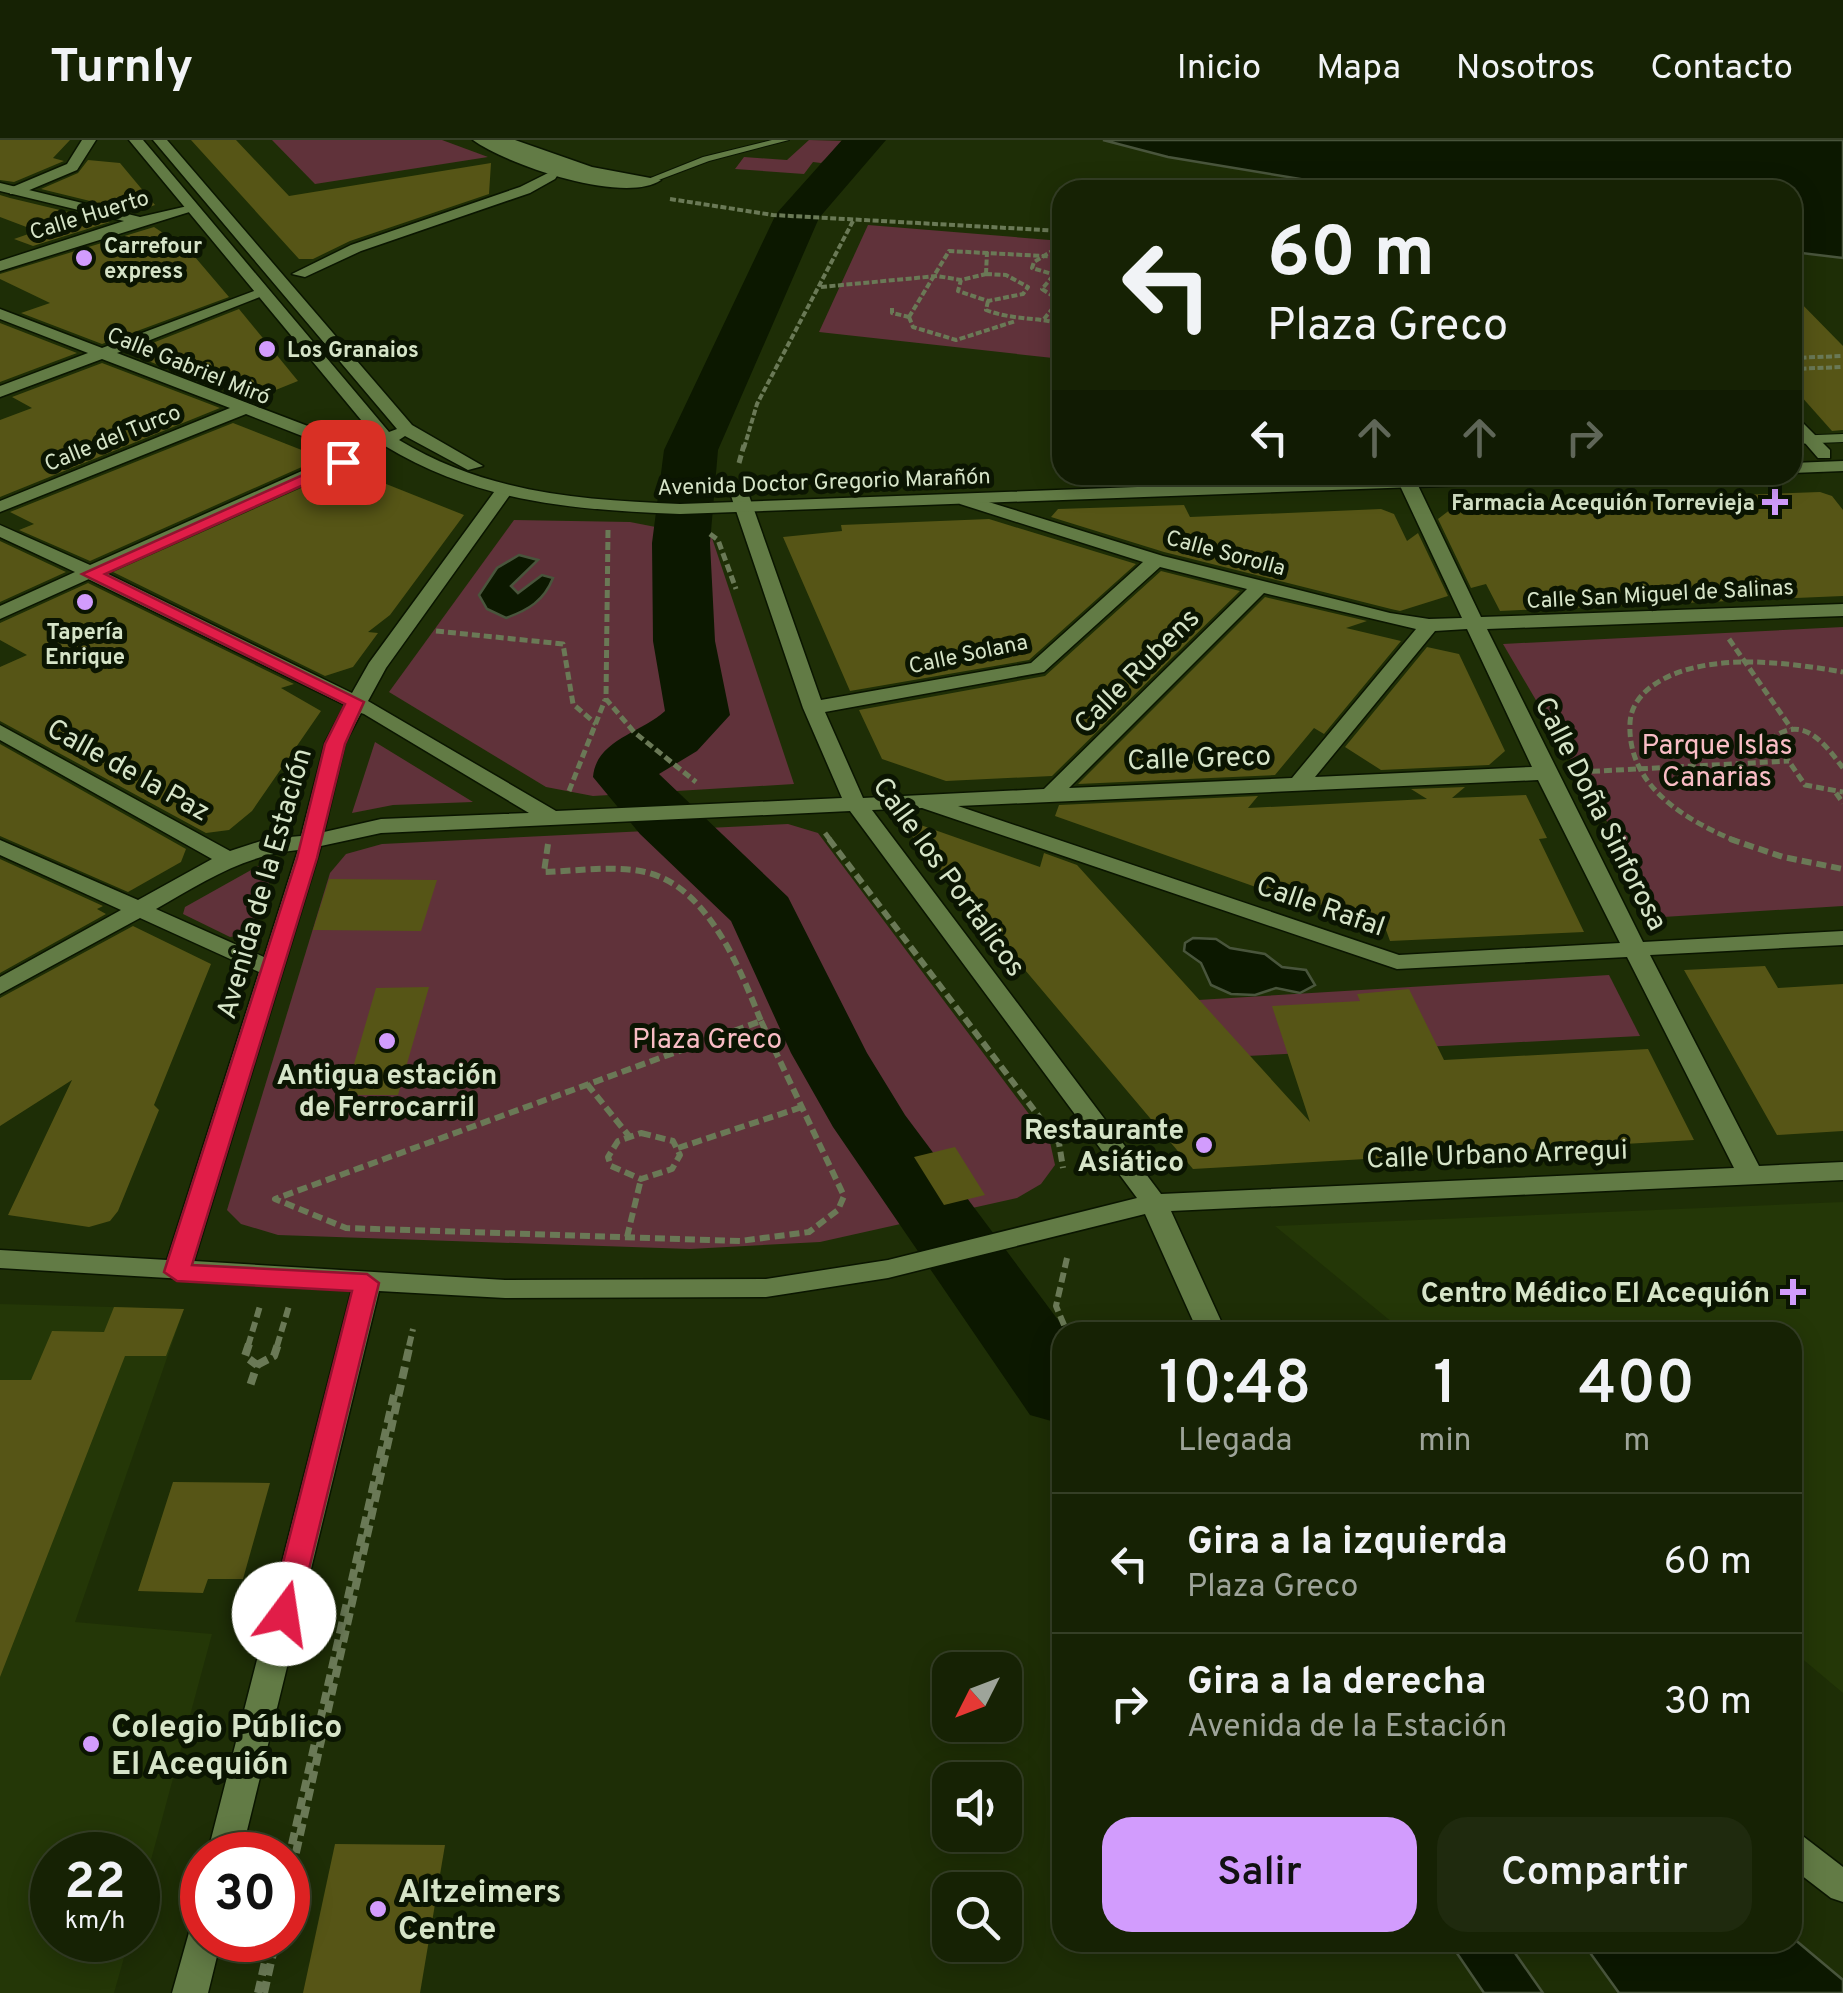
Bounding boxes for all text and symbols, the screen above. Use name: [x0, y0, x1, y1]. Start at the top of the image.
text: Turnly: [50, 39, 193, 99]
text: Inicio: [1177, 47, 1261, 91]
text: Mapa: [1316, 47, 1401, 91]
text: Nosotros: [1456, 47, 1595, 91]
text: Contacto: [1650, 47, 1793, 91]
street label: Calle Huerto: [27, 185, 153, 247]
text: 60 m: [1267, 212, 1435, 301]
icon: left: [1102, 220, 1232, 350]
place label: Carrefour express: [104, 234, 202, 286]
marker: Carrefour express: [73, 247, 95, 269]
text: Plaza Greco: [1267, 299, 1508, 356]
street label: Calle Gabriel Miró: [102, 322, 274, 412]
marker: Los Granaios: [256, 338, 278, 360]
place label: Los Granaios: [287, 338, 419, 365]
street label: Calle del Turco: [41, 400, 185, 479]
icon: left: [1242, 410, 1297, 465]
icon: ahead: [1347, 410, 1402, 465]
icon: ahead: [1452, 410, 1507, 465]
icon: right: [1557, 410, 1612, 465]
pin: [301, 420, 386, 505]
icon: arrive: [316, 435, 371, 490]
street label: Avenida Doctor Gregorio Marañón: [657, 464, 991, 503]
place label: Farmacia Acequión Torrevieja: [1451, 491, 1755, 518]
marker: Farmacia Acequión Torrevieja: [1764, 491, 1786, 513]
street label: Calle Sorolla: [1163, 525, 1288, 583]
street label: Calle San Miguel de Salinas: [1526, 575, 1794, 616]
marker: Tapería Enrique: [74, 591, 96, 613]
street label: Calle Rubens: [1068, 602, 1209, 743]
place label: Tapería Enrique: [45, 620, 125, 672]
street label: Calle Solana: [906, 630, 1031, 681]
street label: Calle Doña Sinforosa: [1525, 691, 1674, 937]
street label: Calle de la Paz: [40, 712, 215, 831]
park label: Parque Islas Canarias: [1641, 729, 1793, 797]
street label: Calle Greco: [1126, 739, 1272, 781]
street label: Avenida de la Estación: [210, 744, 322, 1023]
street label: Calle los Portalicos: [863, 771, 1032, 985]
street label: Calle Rafal: [1251, 869, 1389, 947]
park label: Plaza Greco: [632, 1023, 782, 1059]
marker: Antigua estación de Ferrocarril: [376, 1030, 398, 1052]
place label: Antigua estación de Ferrocarril: [277, 1059, 497, 1127]
place label: Restaurante Asiático: [1024, 1114, 1184, 1182]
street label: Calle Urbano Arregui: [1366, 1133, 1629, 1179]
marker: Restaurante Asiático: [1193, 1134, 1215, 1156]
place label: Centro Médico El Acequión: [1421, 1277, 1770, 1313]
marker: Centro Médico El Acequión: [1780, 1279, 1806, 1305]
text: 10:48: [1159, 1349, 1311, 1425]
text: 1: [1433, 1349, 1457, 1425]
text: 400: [1579, 1349, 1695, 1425]
text: Llegada: [1178, 1422, 1292, 1462]
text: min: [1418, 1422, 1472, 1462]
text: m: [1623, 1422, 1650, 1462]
text: Gira a la izquierda: [1187, 1519, 1508, 1568]
icon: left: [1102, 1536, 1157, 1591]
text: 60 m: [1664, 1539, 1752, 1588]
position arrow: [232, 1562, 336, 1666]
text: Plaza Greco: [1187, 1568, 1358, 1608]
north arrow: [932, 1652, 1022, 1742]
map controls: [932, 1652, 1022, 1962]
text: Gira a la derecha: [1187, 1659, 1486, 1708]
icon: right: [1102, 1676, 1157, 1731]
text: 30 m: [1664, 1679, 1752, 1728]
text: Avenida de la Estación: [1187, 1708, 1507, 1748]
place label: Colegio Público El Acequión: [111, 1709, 342, 1786]
marker: Colegio Público El Acequión: [80, 1733, 102, 1755]
button: sound: [932, 1762, 1022, 1852]
button: Salir: [1102, 1817, 1417, 1932]
button: Compartir: [1437, 1817, 1752, 1932]
speed limit sign: 30: [180, 1832, 310, 1962]
text: 22: [64, 1853, 126, 1916]
button: search: [932, 1872, 1022, 1962]
place label: Altzeimers Centre: [398, 1874, 561, 1951]
marker: Altzeimers Centre: [367, 1898, 389, 1920]
text: km/h: [65, 1906, 125, 1938]

